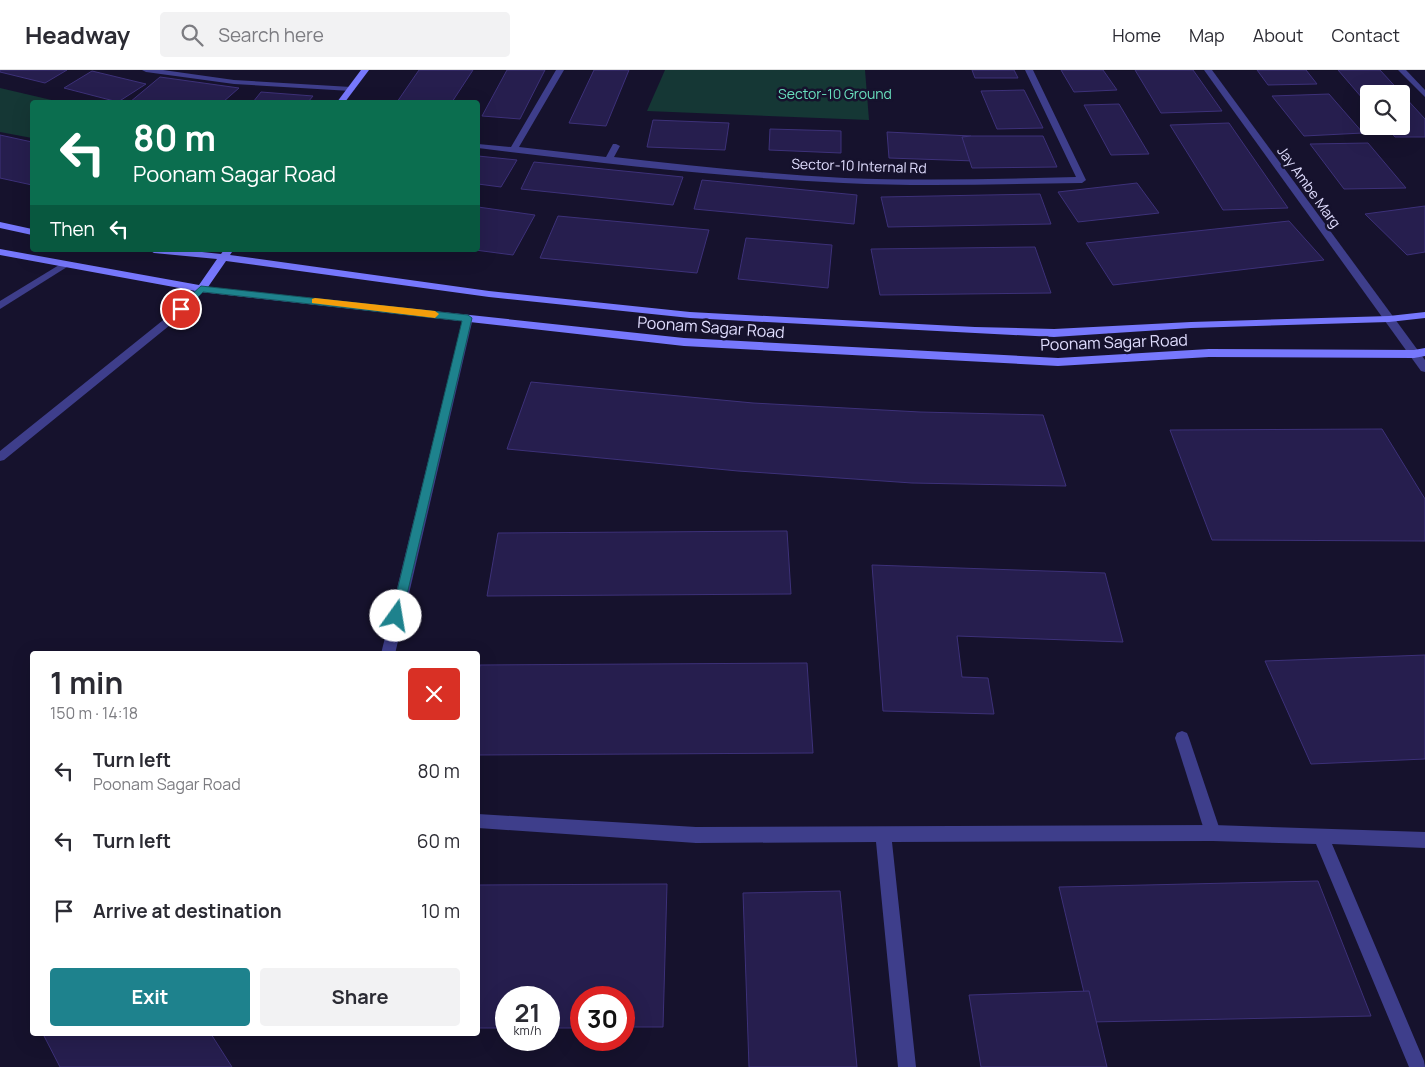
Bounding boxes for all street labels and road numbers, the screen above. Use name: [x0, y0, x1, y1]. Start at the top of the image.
street label: Jay Ambe Marg: [1273, 142, 1345, 231]
street label: Sector-10 Internal Rd: [791, 154, 927, 177]
street label: Poonam Sagar Road: [637, 311, 785, 343]
street label: Poonam Sagar Road: [1040, 328, 1188, 356]

